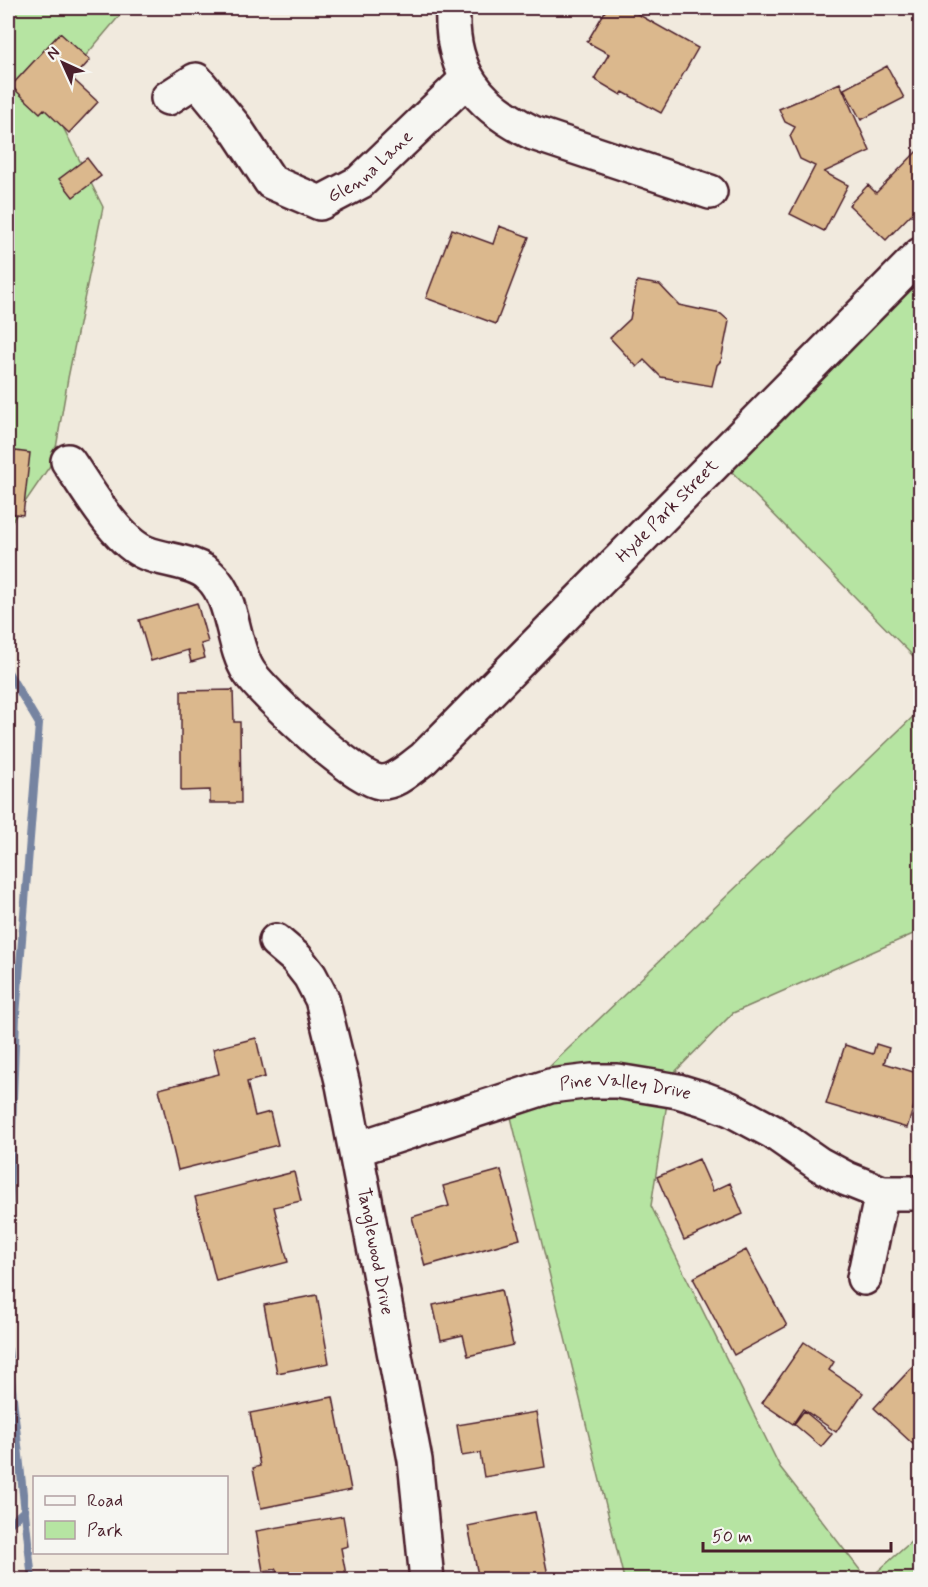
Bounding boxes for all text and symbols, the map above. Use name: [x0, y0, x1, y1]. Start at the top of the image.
north arrow: [33, 33, 93, 93]
text: N: [42, 42, 65, 65]
street label: Glenna Lane: [324, 125, 419, 209]
street label: Hyde Park Street: [611, 454, 724, 568]
street label: Pine Valley Drive: [558, 1069, 694, 1106]
street label: Tanglewood Drive: [351, 1186, 399, 1317]
legend: [33, 1476, 228, 1554]
text: Road: [87, 1489, 123, 1513]
scale bar: [703, 1515, 890, 1553]
text: Park: [87, 1519, 123, 1543]
text: 50 m: [712, 1525, 752, 1549]

